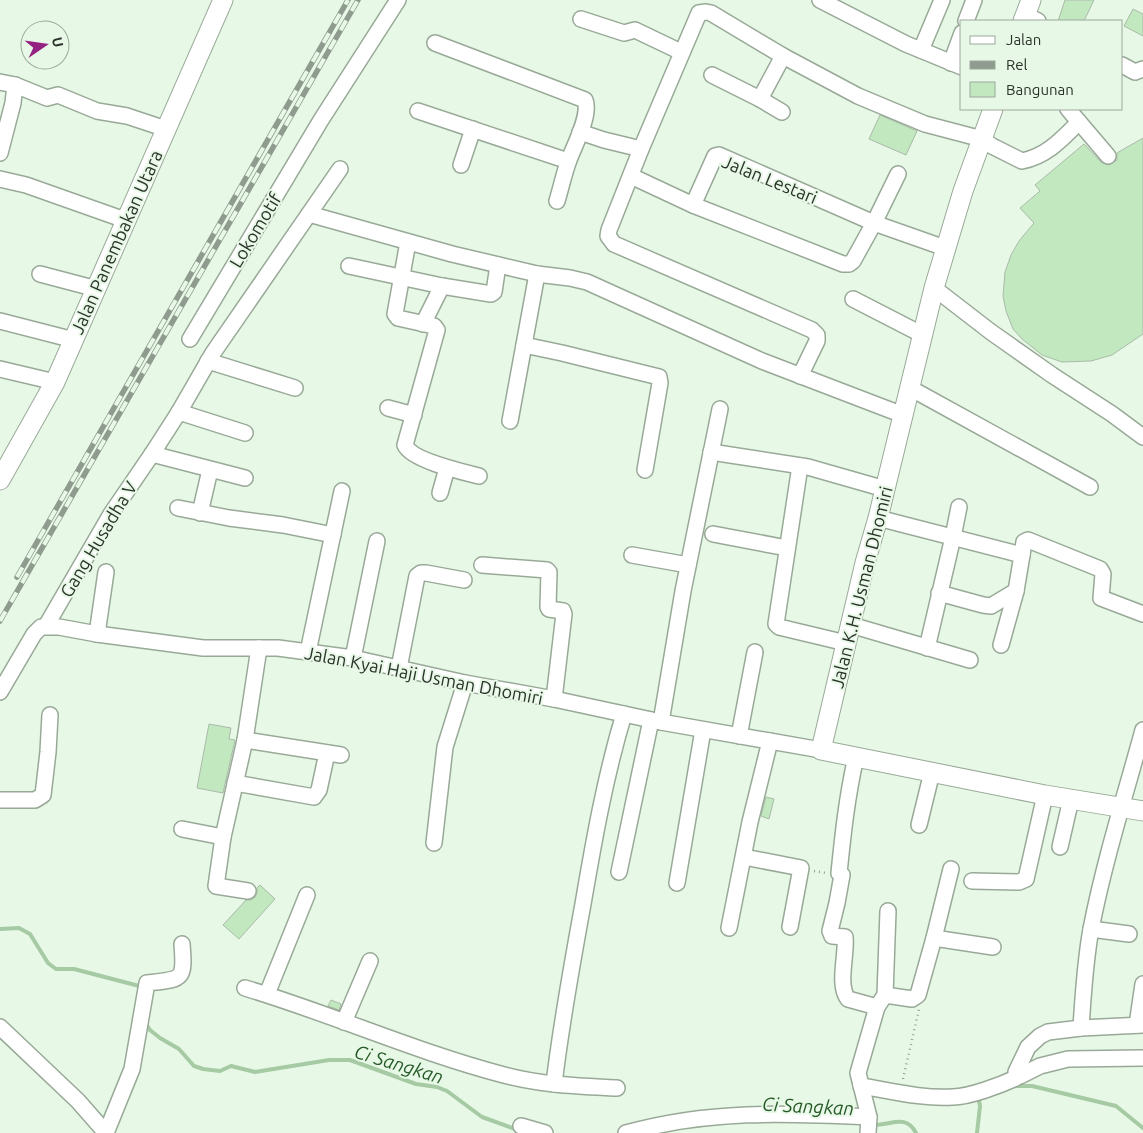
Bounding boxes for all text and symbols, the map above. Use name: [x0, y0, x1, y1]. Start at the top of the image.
north arrow: [20, 20, 70, 70]
legend: [960, 20, 1123, 110]
text: Jalan: [1006, 31, 1041, 48]
text: U: [49, 35, 67, 49]
text: Rel: [1006, 56, 1028, 73]
text: Bangunan: [1006, 81, 1074, 98]
street label: Jalan Panembakan Utara: [66, 147, 166, 337]
street label: Jalan Lestari: [719, 151, 821, 207]
street label: Lokomotif: [225, 189, 285, 271]
street label: Gang Husadha V: [56, 477, 141, 600]
street label: Jalan K.H. Usman Dhomiri: [826, 484, 896, 690]
street label: Jalan Kyai Haji Usman Dhomiri: [303, 642, 545, 708]
water label: Ci Sangkan: [352, 1040, 446, 1088]
water label: Ci Sangkan: [762, 1093, 854, 1119]

